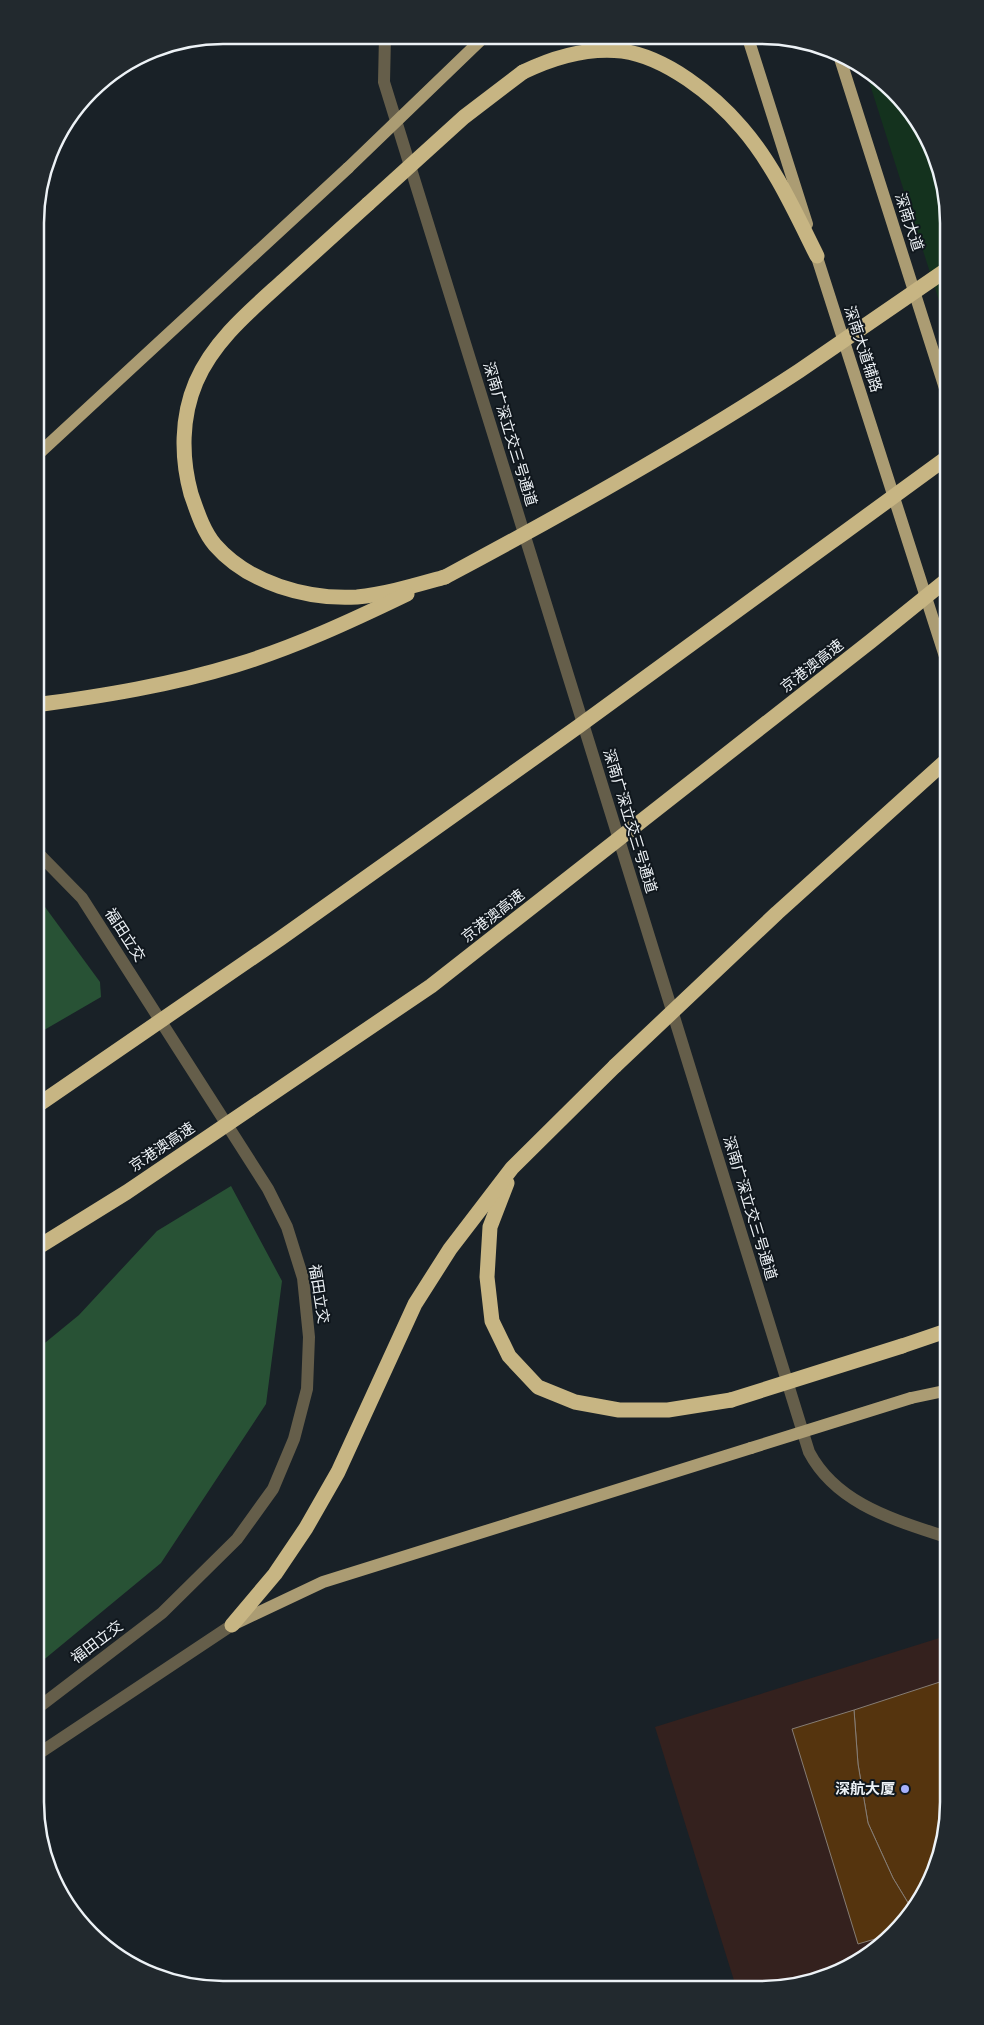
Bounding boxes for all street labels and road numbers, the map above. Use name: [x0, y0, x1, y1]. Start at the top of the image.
street label: 深南大道: [892, 191, 927, 253]
street label: 深南大道辅路: [841, 303, 885, 394]
street label: 深南广深立交三号通道: [480, 360, 541, 508]
street label: 京港澳高速: [777, 636, 846, 695]
street label: 深南广深立交三号通道: [600, 747, 661, 895]
street label: 京港澳高速: [458, 886, 527, 945]
street label: 福田立交: [102, 905, 149, 965]
street label: 京港澳高速: [126, 1119, 198, 1175]
street label: 深南广深立交三号通道: [720, 1134, 781, 1282]
street label: 福田立交: [306, 1263, 333, 1325]
street label: 福田立交: [68, 1617, 126, 1666]

